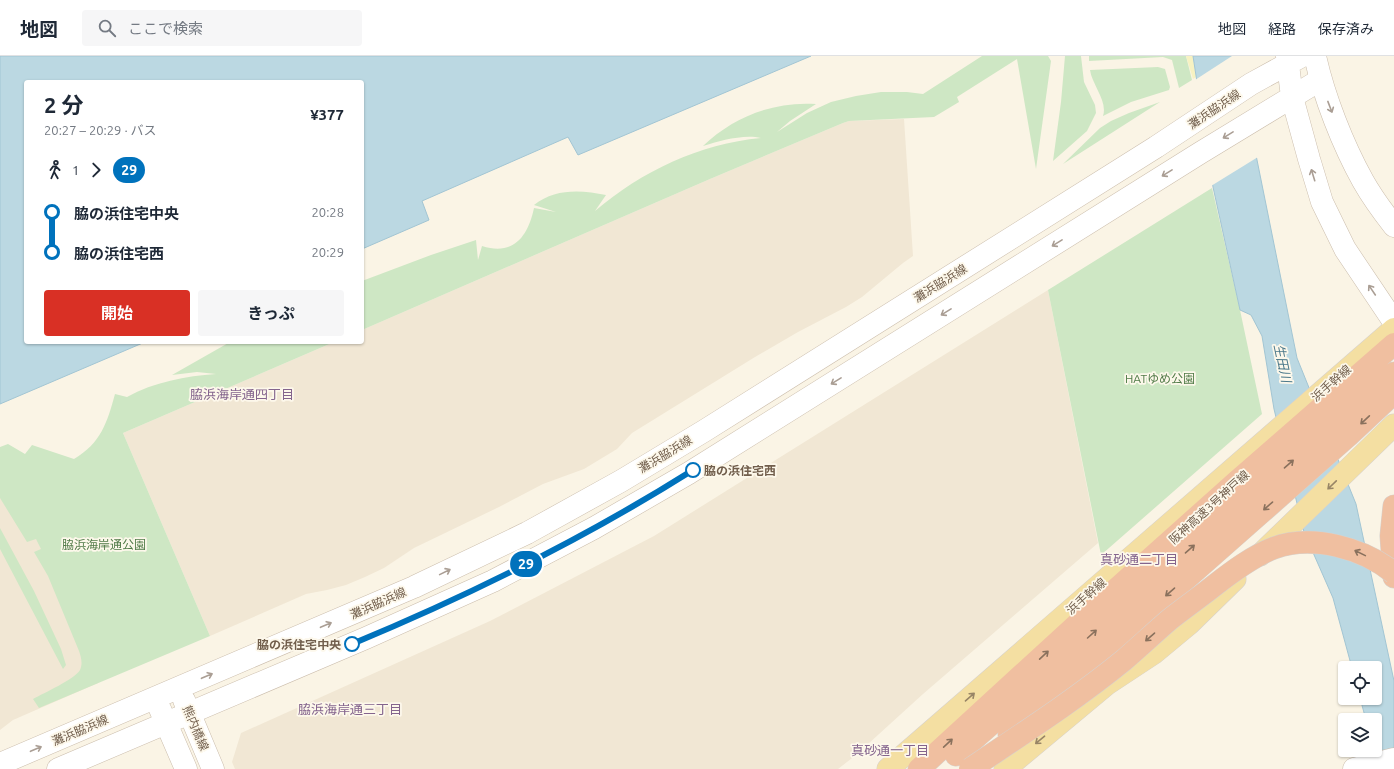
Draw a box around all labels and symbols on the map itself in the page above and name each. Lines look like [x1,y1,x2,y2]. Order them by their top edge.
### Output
street label: 灘浜脇浜線 [1185,87,1243,131]
one-way arrow [1327,100,1335,112]
one-way arrow [1223,131,1234,139]
one-way arrow [1309,169,1317,181]
one-way arrow [1161,170,1173,178]
one-way arrow [1051,238,1062,247]
street label: 灘浜脇浜線 [911,262,969,304]
one-way arrow [1368,285,1376,296]
one-way arrow [941,308,952,316]
water label: 生田川 [1272,342,1294,385]
street label: 浜手幹線 [1309,362,1353,404]
park label: HATゆめ公園 [1125,372,1195,385]
one-way arrow [831,377,842,385]
district label: 脇浜海岸通四丁目 [190,387,294,401]
one-way arrow [1360,415,1370,424]
street label: 灘浜脇浜線 [636,433,694,475]
one-way arrow [1283,460,1294,469]
marker: 脇の浜住宅西 [685,462,701,478]
place label: 脇の浜住宅西 [704,464,776,477]
street label: 阪神高速3号神戸線 [1166,468,1252,546]
one-way arrow [1327,480,1337,490]
one-way arrow [1263,501,1273,511]
park label: 脇浜海岸通公園 [62,538,146,551]
one-way arrow [1185,545,1196,554]
one-way arrow [1355,549,1367,556]
line badge: 29 [508,551,544,577]
district label: 真砂通二丁目 [1100,552,1178,566]
one-way arrow [439,568,451,575]
street label: 浜手幹線 [1064,575,1108,617]
street label: 灘浜脇浜線 [348,585,408,621]
one-way arrow [1165,587,1176,596]
one-way arrow [320,621,332,628]
one-way arrow [1087,630,1097,639]
one-way arrow [1145,633,1155,642]
marker: 脇の浜住宅中央 [344,636,360,652]
place label: 脇の浜住宅中央 [257,638,341,651]
one-way arrow [1038,651,1048,660]
one-way arrow [200,672,212,679]
one-way arrow [965,693,975,702]
district label: 脇浜海岸通三丁目 [298,702,402,716]
street label: 熊内橋線 [181,703,211,753]
street label: 灘浜脇浜線 [50,712,110,748]
one-way arrow [1034,736,1045,745]
one-way arrow [943,738,953,748]
district label: 真砂通一丁目 [851,743,929,757]
one-way arrow [29,745,41,752]

